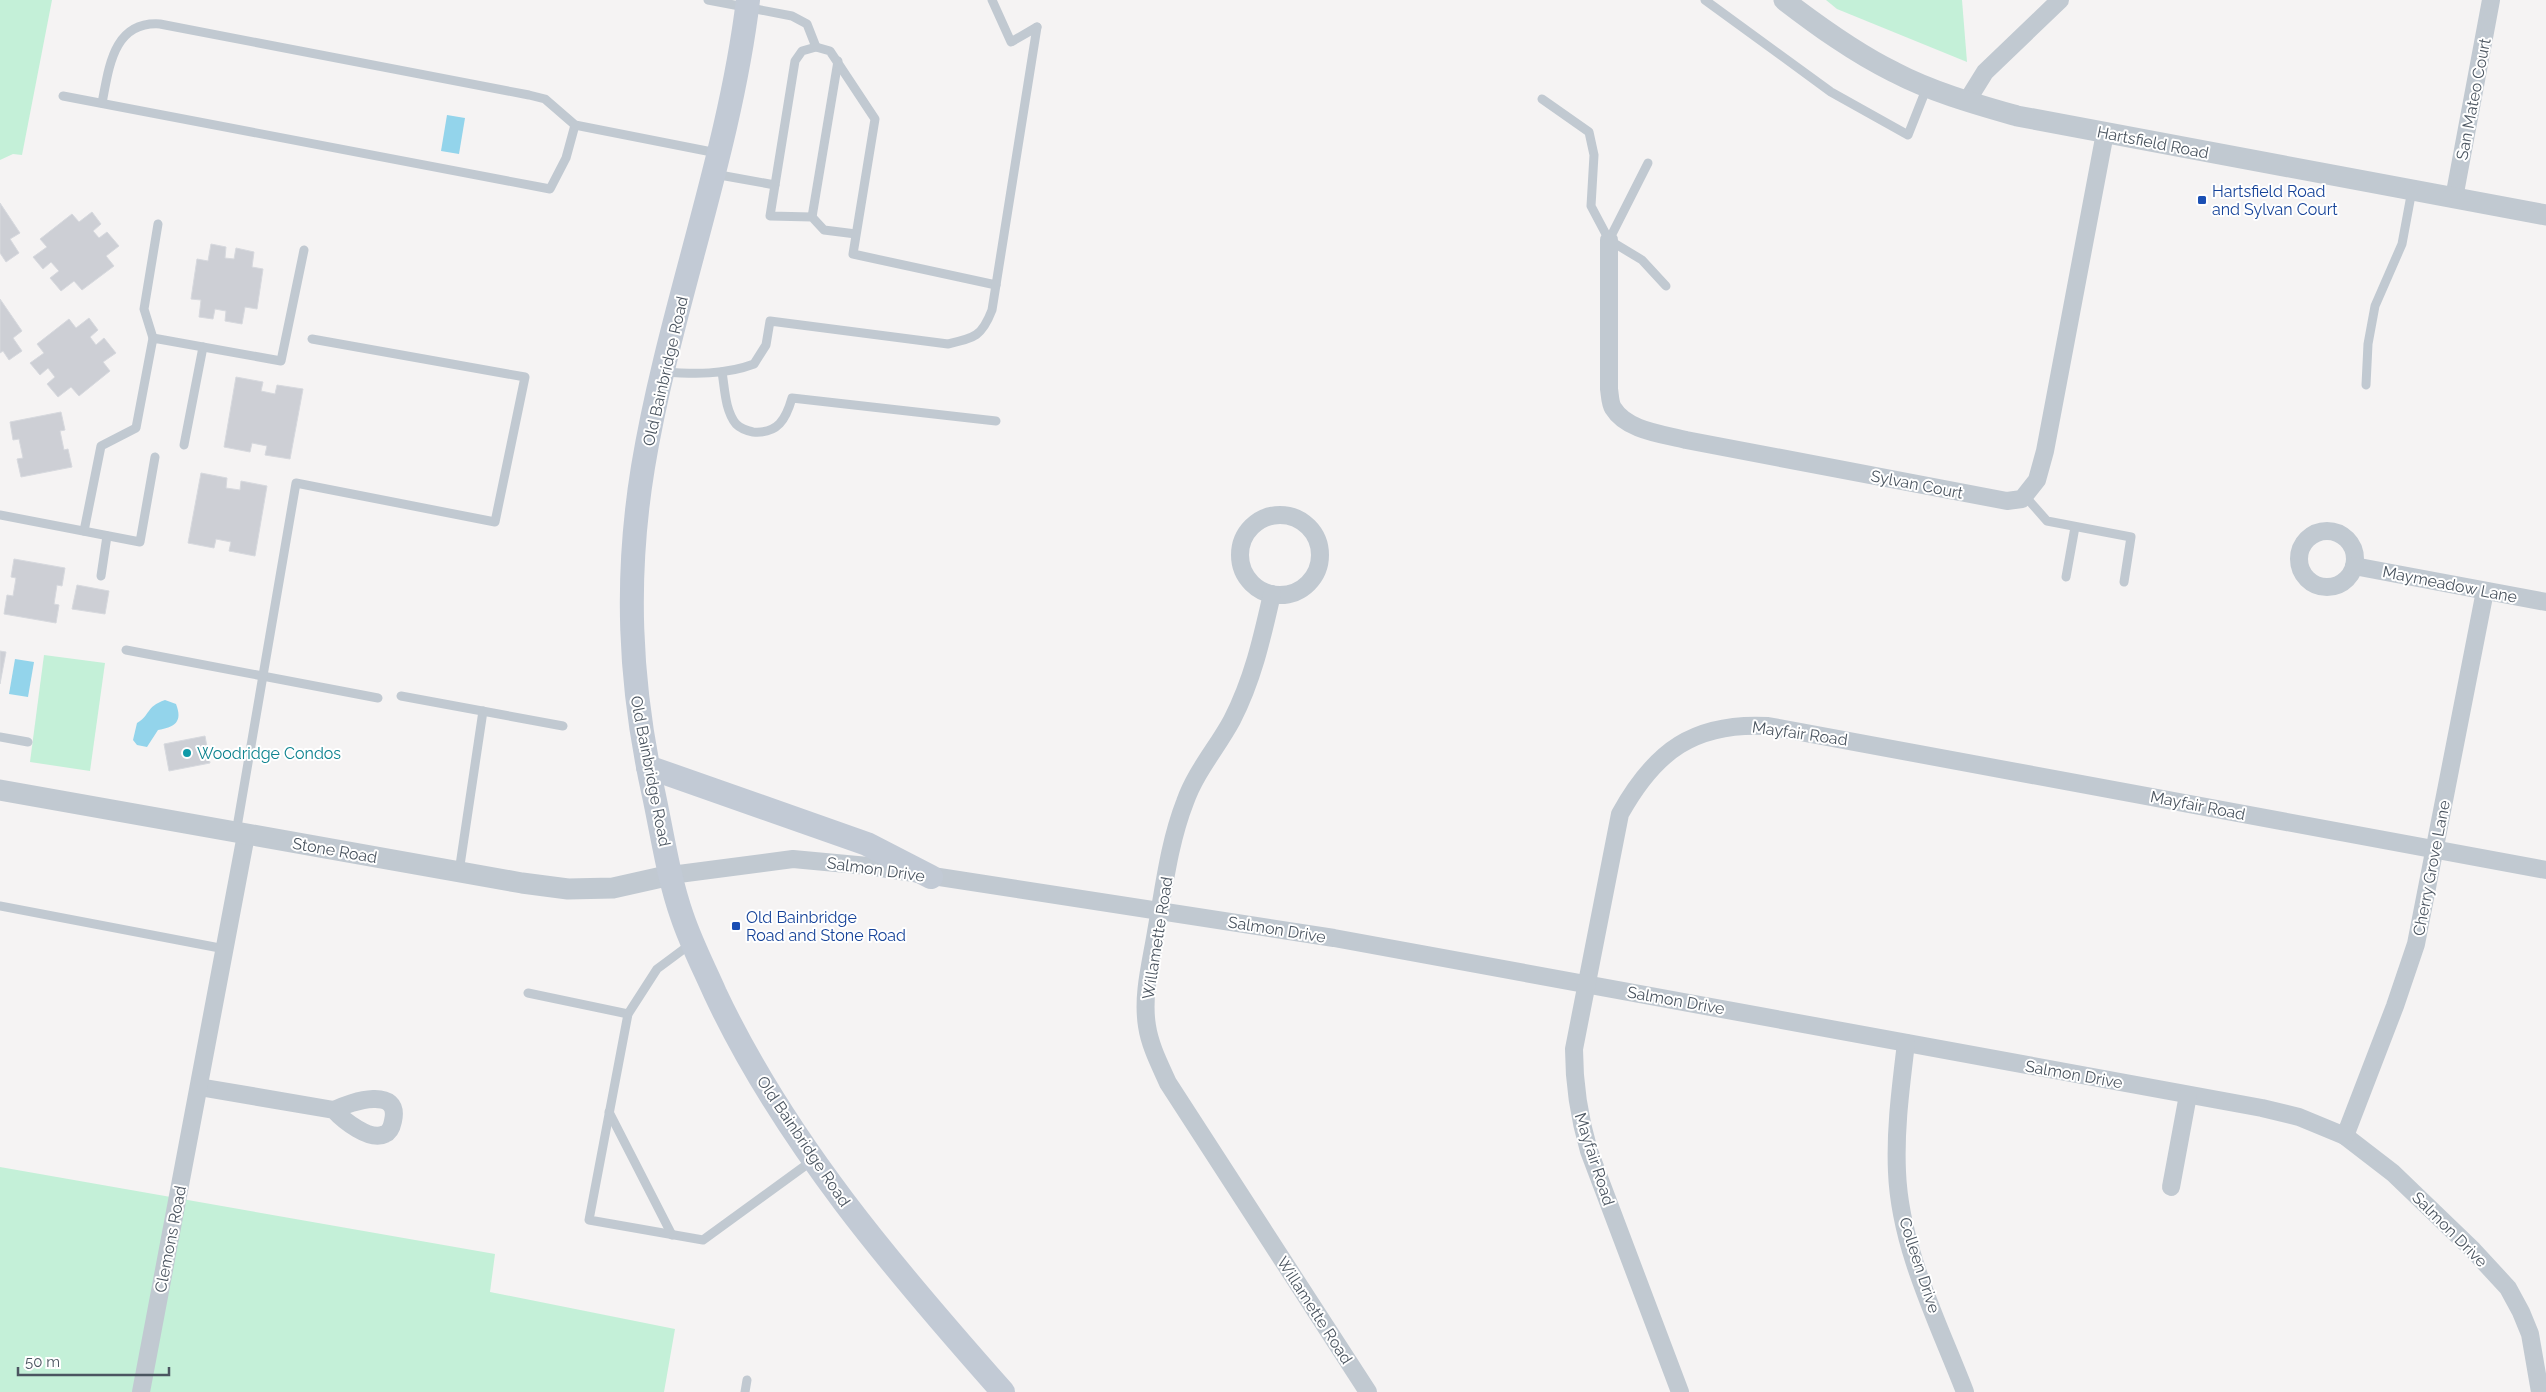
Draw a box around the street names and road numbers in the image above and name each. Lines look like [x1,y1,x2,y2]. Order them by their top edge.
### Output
street label: San Mateo Court [2452,36,2495,162]
street label: Hartsfield Road [2095,122,2210,163]
street label: Old Bainbridge Road [639,294,692,448]
street label: Sylvan Court [1869,466,1965,503]
street label: Maymeadow Lane [2381,562,2519,607]
street label: Old Bainbridge Road [627,694,674,848]
street label: Mayfair Road [1751,717,1849,750]
street label: Mayfair Road [2149,787,2247,824]
street label: Cherry Grove Lane [2409,799,2454,938]
street label: Stone Road [291,834,379,867]
street label: Salmon Drive [826,853,926,886]
street label: Willamette Road [1138,875,1177,1001]
street label: Salmon Drive [1227,912,1327,947]
street label: Salmon Drive [1626,983,1726,1018]
street label: Salmon Drive [2024,1057,2124,1092]
street label: Old Bainbridge Road [753,1072,854,1210]
street label: Mayfair Road [1571,1110,1618,1208]
street label: Clemons Road [151,1184,190,1294]
street label: Salmon Drive [2408,1188,2491,1271]
street label: Colleen Drive [1895,1215,1944,1315]
street label: Willamette Road [1273,1253,1356,1368]

